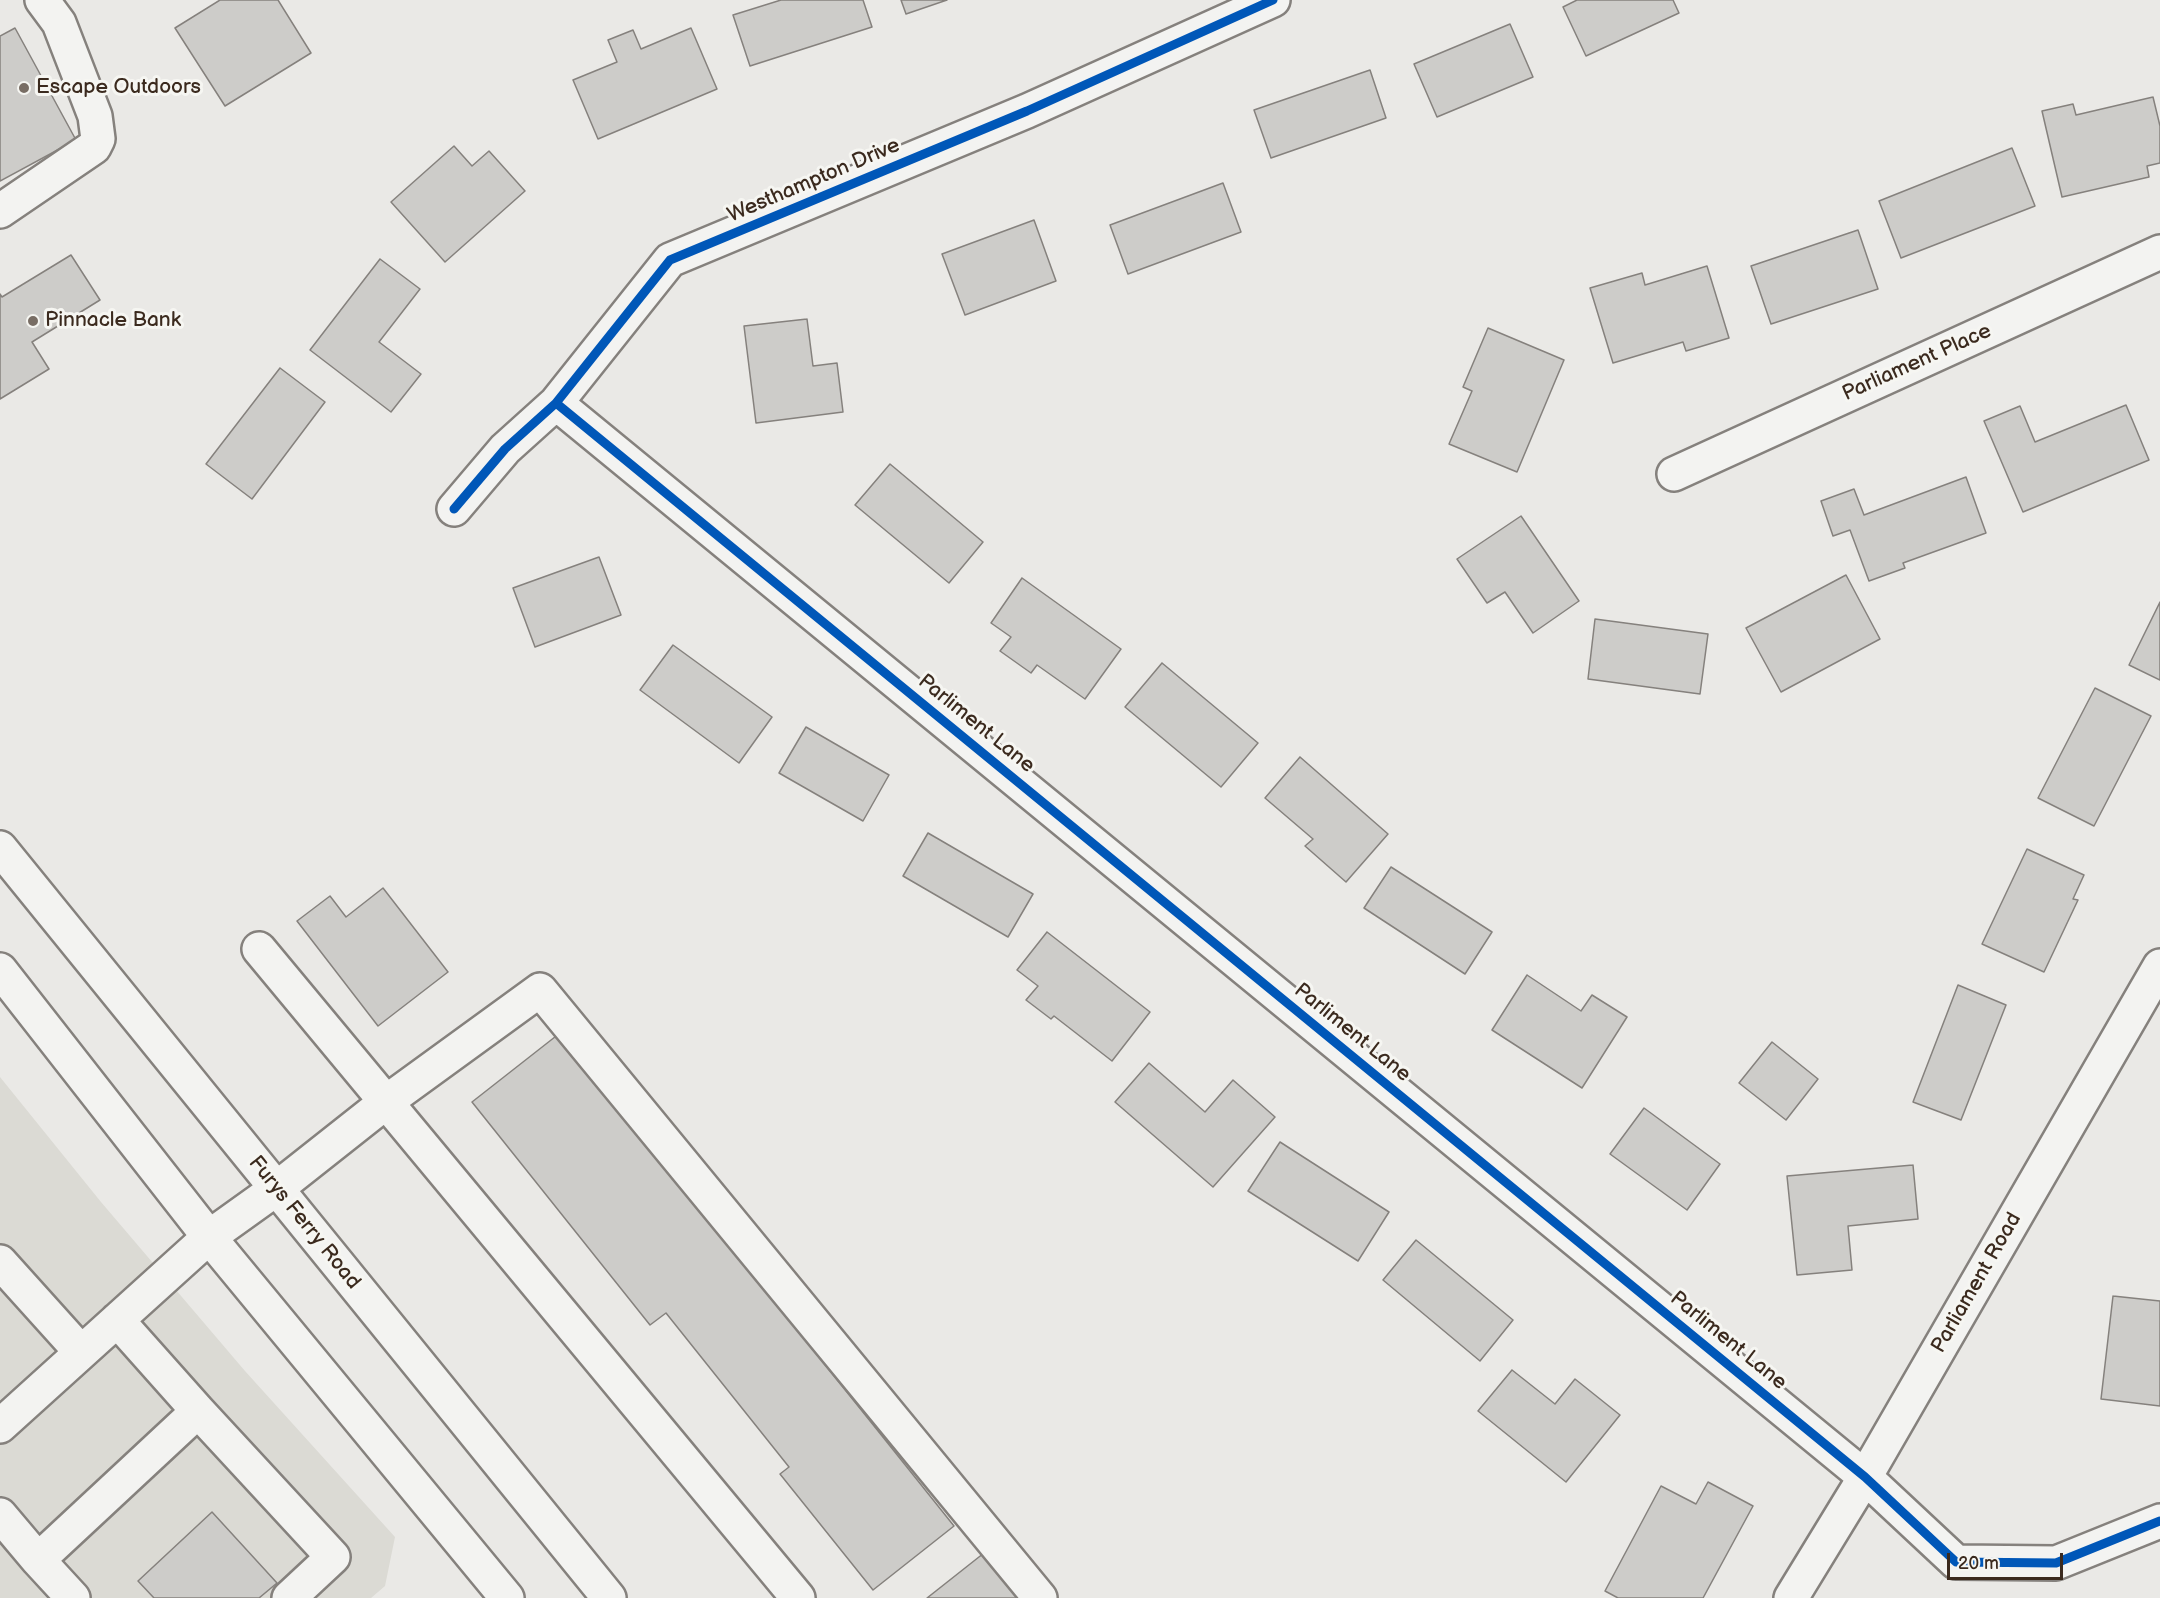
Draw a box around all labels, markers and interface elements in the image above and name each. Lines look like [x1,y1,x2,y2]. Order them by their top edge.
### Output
place label: Escape Outdoors [36,75,201,101]
marker: Escape Outdoors [17,81,31,95]
street label: Westhampton Drive [724,133,904,229]
place label: Pinnacle Bank [45,308,181,334]
marker: Pinnacle Bank [26,314,40,328]
street label: Parliament Place [1839,319,1995,407]
street label: Parliment Lane [913,669,1039,779]
street label: Parliment Lane [1289,978,1415,1088]
street label: Furys Ferry Road [242,1151,366,1295]
street label: Parliament Road [1927,1208,2027,1358]
street label: Parliment Lane [1665,1286,1791,1396]
scale bar [1950,1541,2066,1579]
text: 20 m [1958,1553,1999,1574]

